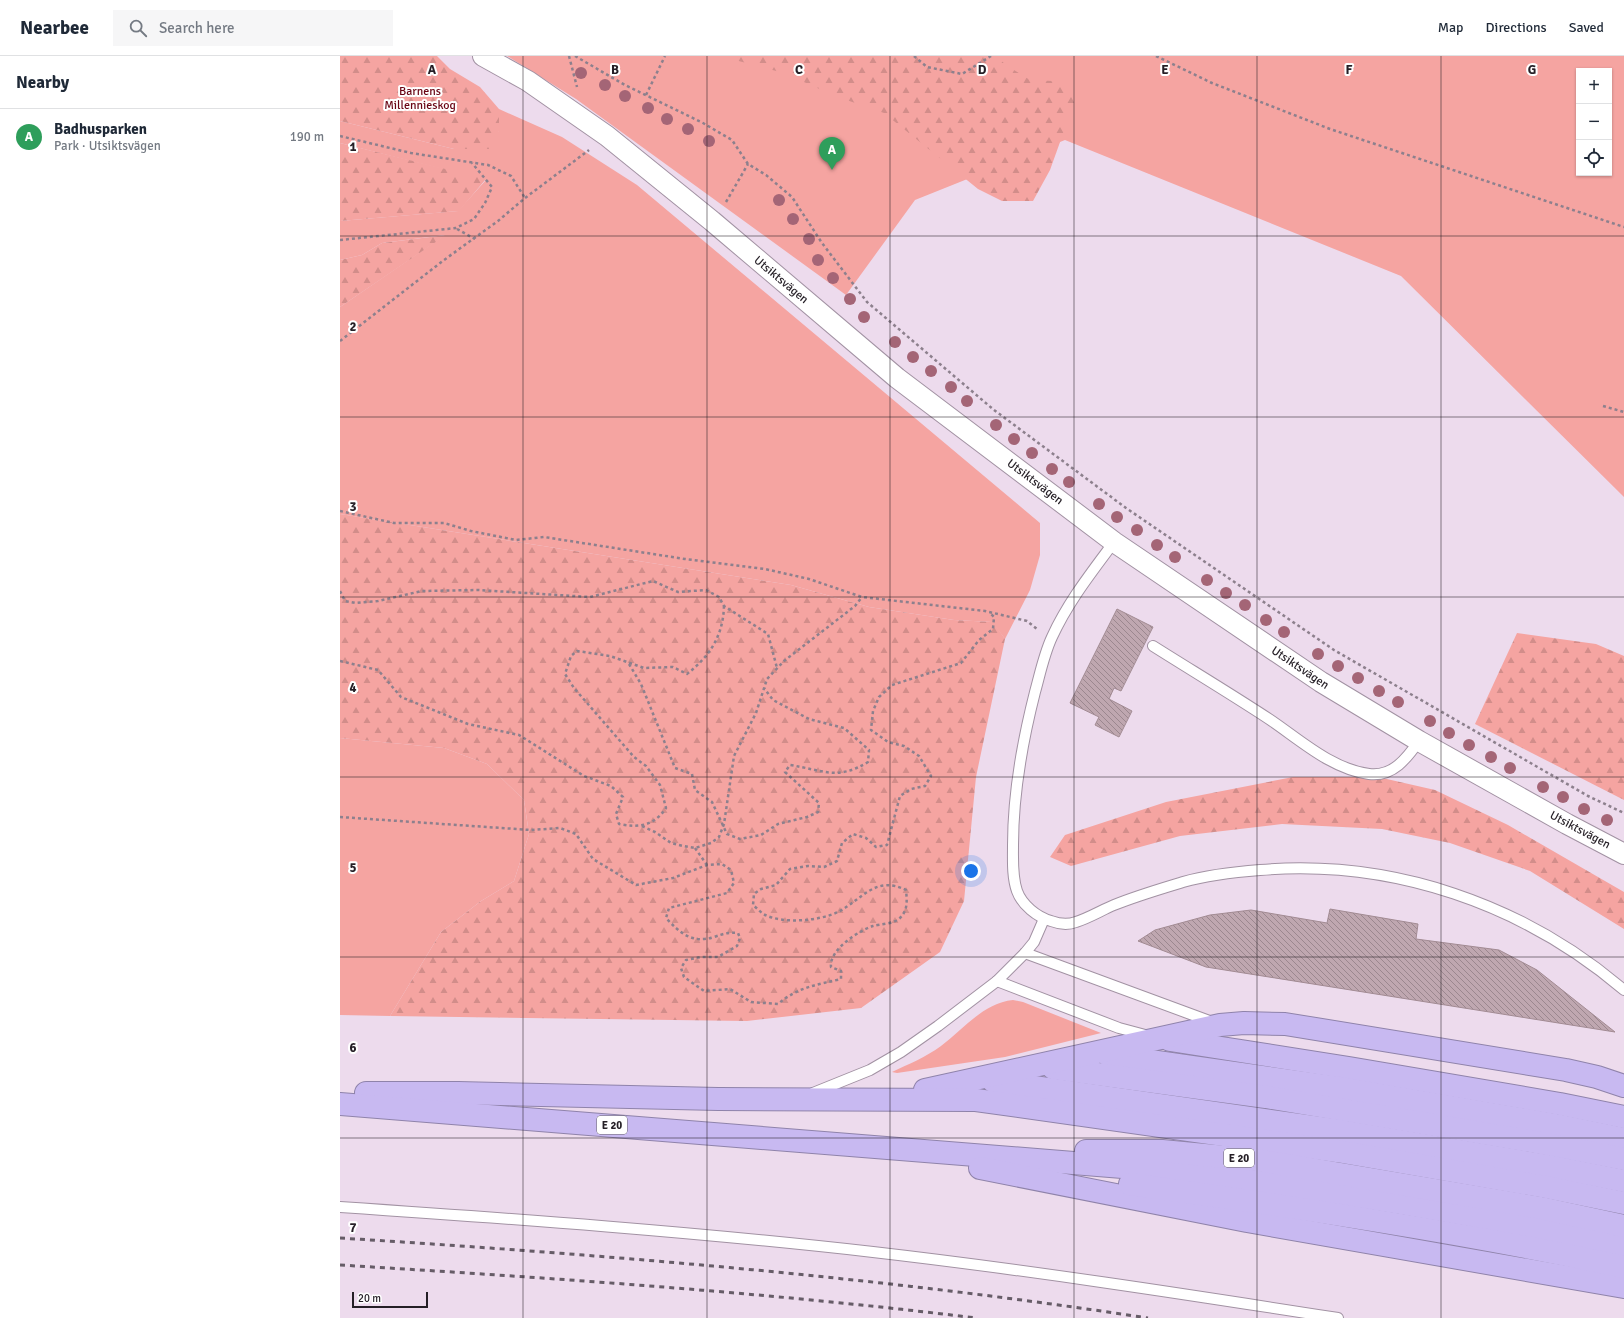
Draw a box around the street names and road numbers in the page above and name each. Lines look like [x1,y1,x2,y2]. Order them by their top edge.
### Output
street label: Utsiktsvägen [751,253,811,307]
street label: Utsiktsvägen [1004,456,1066,508]
street label: Utsiktsvägen [1268,643,1332,693]
street label: Utsiktsvägen [1547,808,1613,852]
road number: E 20 [597,1116,627,1134]
road number: E 20 [1224,1149,1254,1167]

